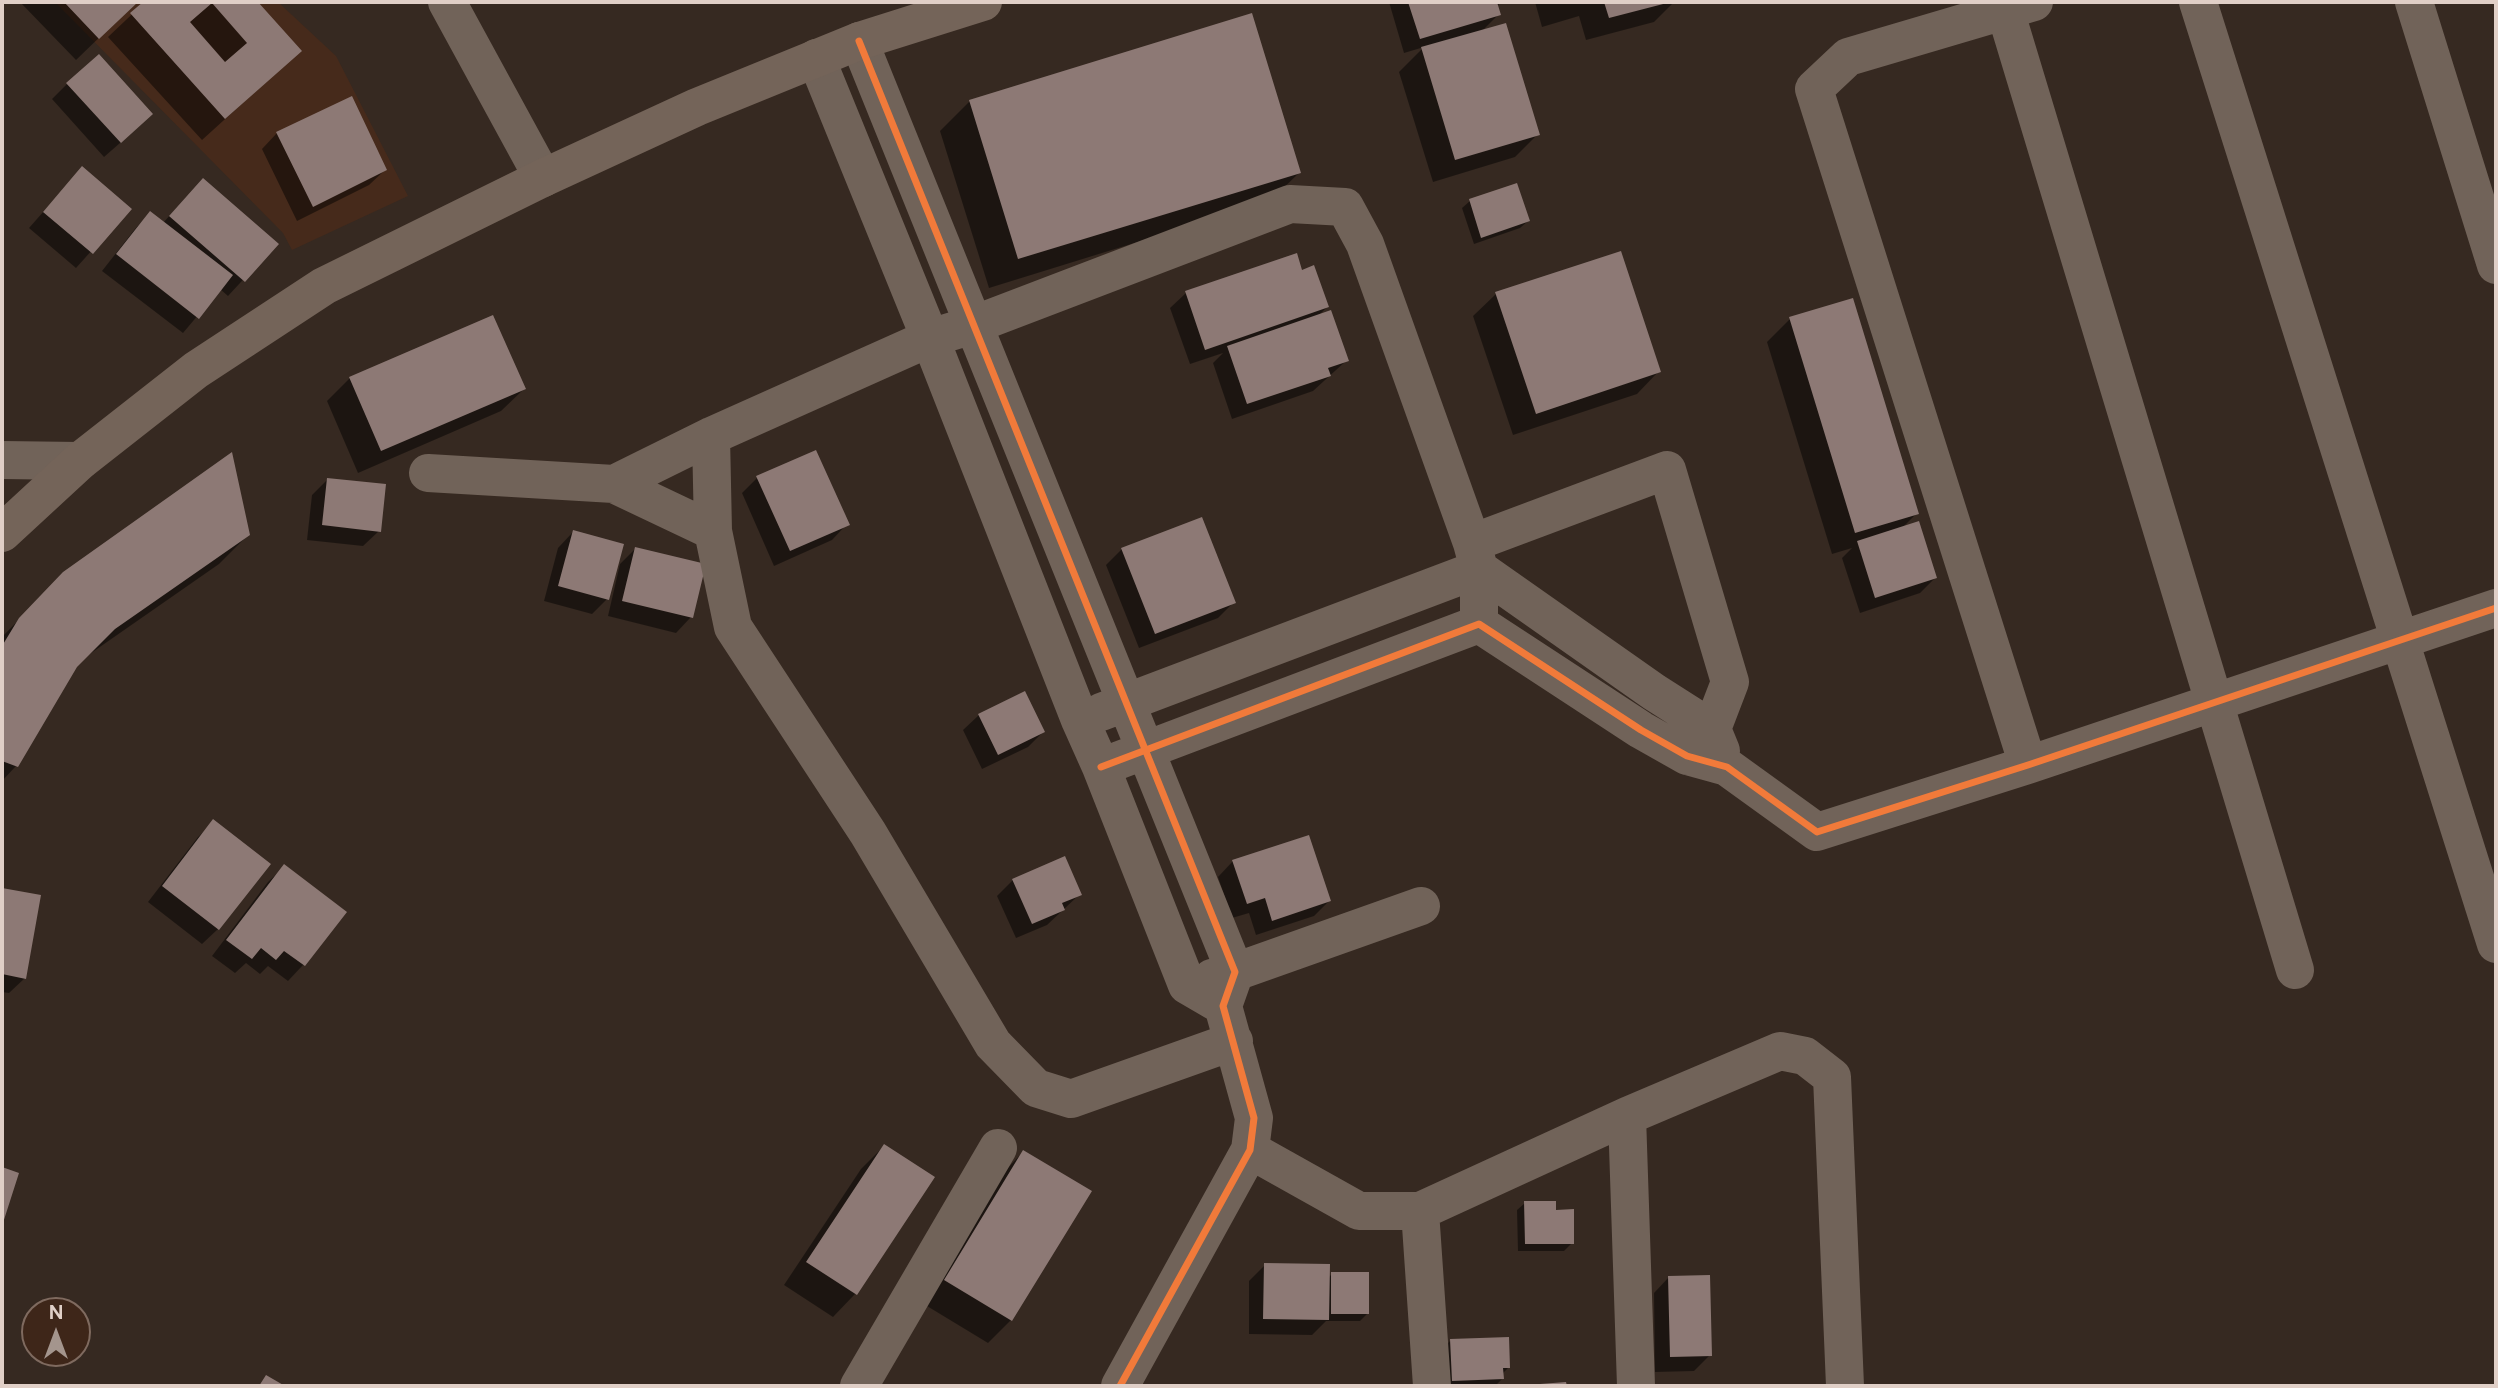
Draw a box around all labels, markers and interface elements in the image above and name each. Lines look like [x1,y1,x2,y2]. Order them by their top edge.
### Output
north arrow [21,1297,91,1367]
text: N [49,1301,63,1324]

